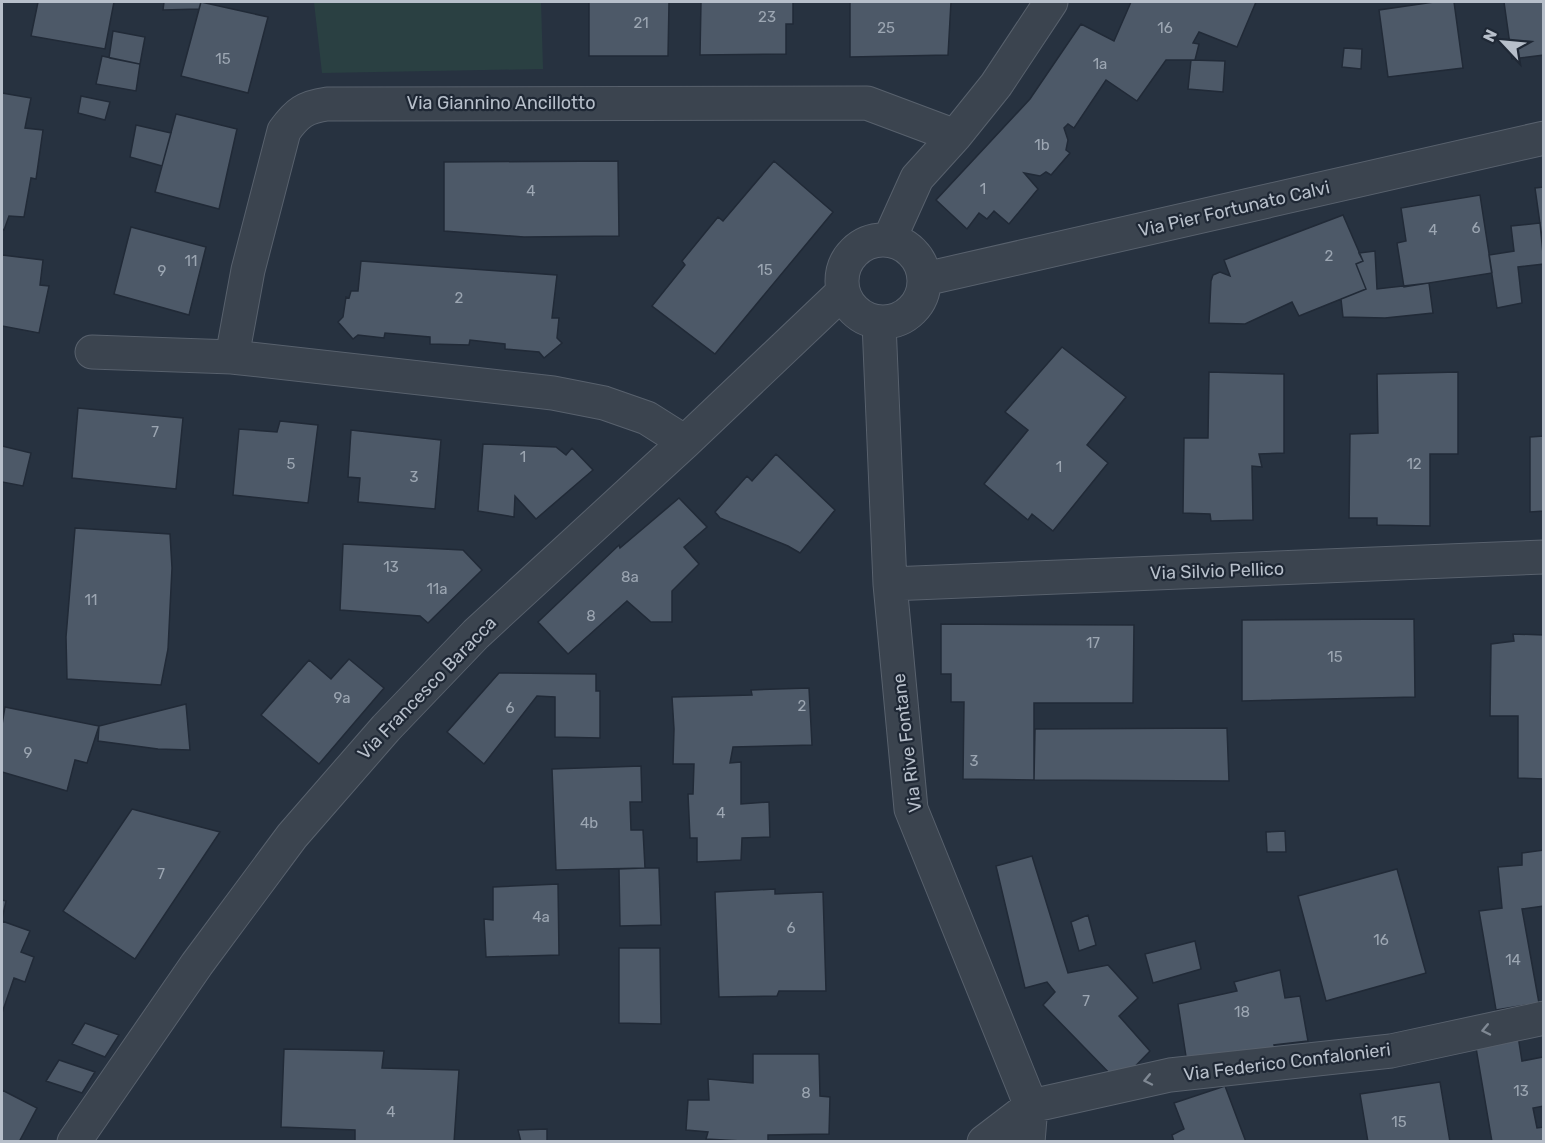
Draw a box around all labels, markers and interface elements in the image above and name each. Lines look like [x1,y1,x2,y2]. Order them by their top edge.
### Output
house number: 23 [758,8,776,26]
north arrow [1473,12,1533,72]
house number: 21 [633,14,649,32]
house number: 25 [877,19,895,37]
house number: 16 [1157,19,1173,37]
text: N [1479,26,1501,45]
house number: 15 [215,50,231,68]
house number: 1a [1093,55,1107,73]
street label: Via Giannino Ancillotto [407,92,596,114]
house number: 1b [1034,136,1050,154]
street label: Via Pier Fortunato Calvi [1136,176,1332,242]
house number: 1 [980,180,986,198]
house number: 4 [526,182,536,200]
house number: 6 [1471,219,1481,237]
house number: 4 [1428,221,1438,239]
house number: 2 [1325,247,1334,265]
house number: 11 [185,252,197,270]
house number: 15 [757,261,773,279]
house number: 9 [158,262,167,280]
house number: 2 [455,289,464,307]
house number: 7 [151,423,159,441]
house number: 1 [520,448,526,466]
house number: 5 [287,455,296,473]
house number: 12 [1406,455,1422,473]
house number: 1 [1056,458,1062,476]
house number: 3 [409,468,419,486]
house number: 13 [383,558,399,576]
street label: Via Silvio Pellico [1149,558,1285,584]
house number: 8a [621,568,639,586]
house number: 11a [426,580,448,598]
house number: 11 [85,591,97,609]
house number: 8 [586,607,596,625]
street label: Via Francesco Baracca [353,612,501,764]
house number: 17 [1086,634,1100,652]
house number: 15 [1327,648,1343,666]
street label: Via Rive Fontane [888,672,926,814]
house number: 9a [333,689,351,707]
house number: 2 [798,697,807,715]
house number: 6 [505,699,515,717]
house number: 9 [24,744,33,762]
house number: 3 [969,752,979,770]
house number: 4 [716,804,726,822]
house number: 4b [580,814,598,832]
house number: 7 [157,865,165,883]
house number: 4a [532,908,550,926]
house number: 6 [786,919,796,937]
house number: 16 [1373,931,1389,949]
house number: 14 [1505,951,1521,969]
house number: 7 [1082,992,1090,1010]
house number: 18 [1234,1003,1250,1021]
one-way arrow [1482,1023,1492,1036]
street label: Via Federico Confalonieri [1182,1038,1392,1086]
one-way arrow [1144,1073,1154,1086]
house number: 13 [1513,1082,1529,1100]
house number: 8 [801,1084,811,1102]
house number: 4 [386,1103,396,1121]
house number: 15 [1391,1113,1407,1131]

